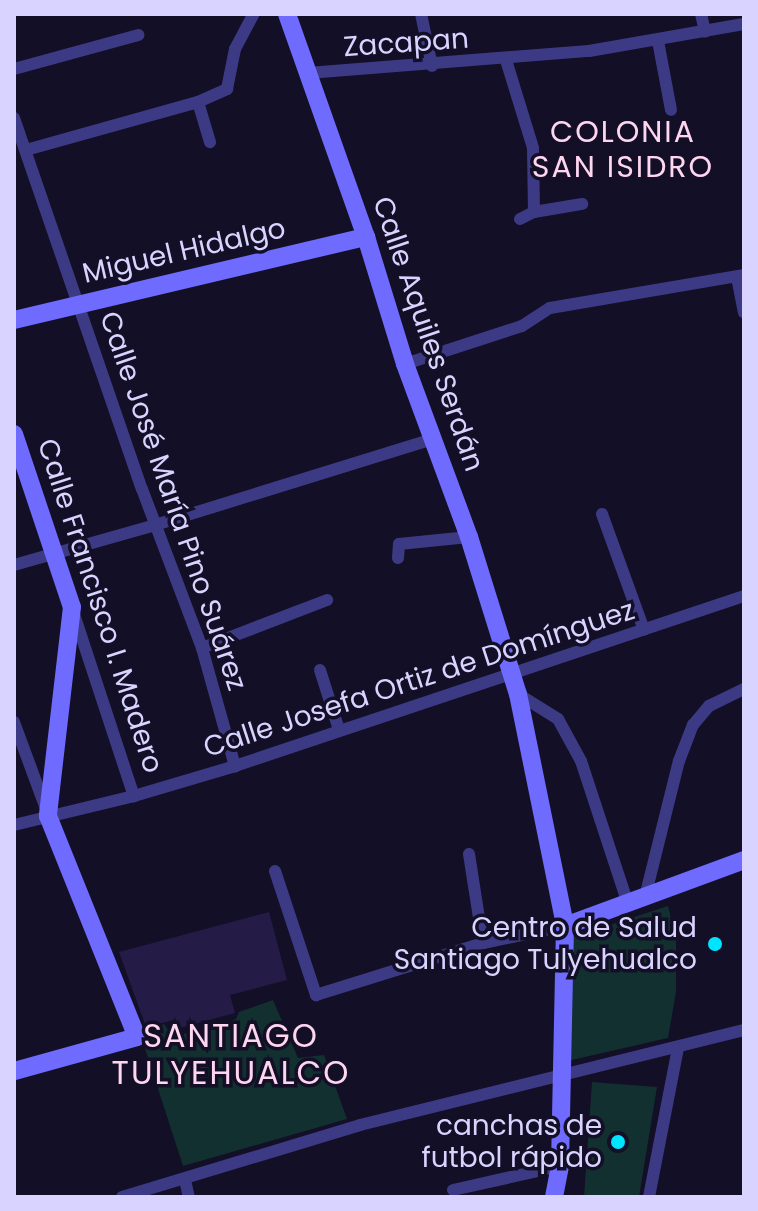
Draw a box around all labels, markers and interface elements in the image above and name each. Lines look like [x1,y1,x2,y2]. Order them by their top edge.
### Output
street label: Zacapan [342,22,470,64]
district label: COLONIA SAN ISIDRO [532,114,714,184]
street label: Calle Aquiles Serdán [365,192,491,476]
street label: Miguel Hidalgo [79,211,289,291]
street label: Calle José María Pino Suárez [92,307,254,695]
street label: Calle Francisco I. Madero [30,435,170,777]
street label: Calle Josefa Ortiz de Domínguez [199,593,639,765]
place label: Centro de Salud Santiago Tulyehualco [394,911,697,977]
marker: Centro de Salud Santiago Tulyehualco [704,933,726,955]
district label: SANTIAGO TULYEHUALCO [112,1018,350,1093]
place label: canchas de futbol rápido [421,1109,602,1175]
marker: canchas de futbol rápido [609,1133,627,1151]

